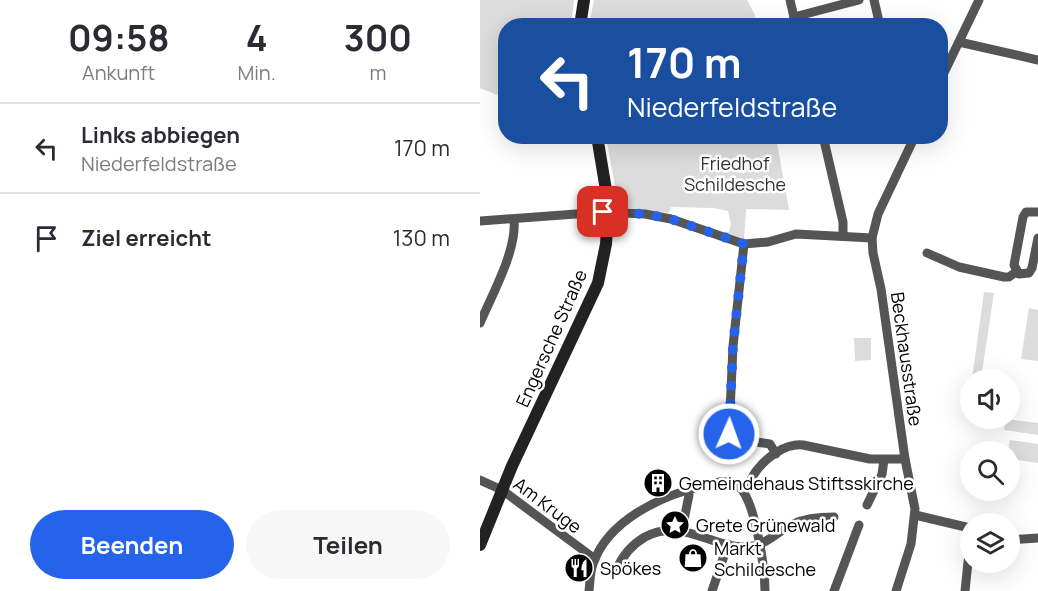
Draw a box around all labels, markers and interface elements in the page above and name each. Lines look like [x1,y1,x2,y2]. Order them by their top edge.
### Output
text: 09:58 [68,13,169,62]
text: 4 [246,13,268,62]
text: 300 [344,13,412,62]
text: 170 m [627,33,742,91]
icon: left [528,42,606,120]
text: Ankunft [82,59,155,86]
text: Min. [237,59,276,86]
text: m [369,59,386,86]
text: Niederfeldstraße [627,88,837,125]
text: Links abbiegen [81,120,240,150]
icon: left [30,132,63,165]
text: 170 m [394,133,450,163]
text: Niederfeldstraße [81,150,237,177]
park label: Friedhof Schildesche [684,151,786,196]
pin [577,186,628,237]
icon: arrive [586,195,619,228]
icon: arrive [30,222,63,255]
text: Ziel erreicht [81,223,212,253]
text: 130 m [393,223,450,253]
street label: Engersche Straße [510,265,592,411]
street label: Beckhausstraße [886,290,928,428]
map controls [960,369,1020,573]
button: sound [960,369,1020,429]
position arrow [697,402,761,466]
button: search [960,441,1020,501]
building icon: Gemeindehaus Stiftsskirche [642,467,674,499]
place label: Gemeindehaus Stiftsskirche [679,471,914,495]
street label: Am Kruge [509,472,587,538]
place icon: Grete Grünewald [659,509,691,541]
button: Beenden [30,510,234,579]
button: Teilen [246,510,450,579]
place label: Grete Grünewald [696,513,835,537]
button: layers [960,513,1020,573]
place label: Markt Schildesche [714,536,816,581]
shop icon: Markt Schildesche [677,542,709,574]
restaurant icon: Spökes [563,552,595,584]
place label: Spökes [600,556,661,580]

